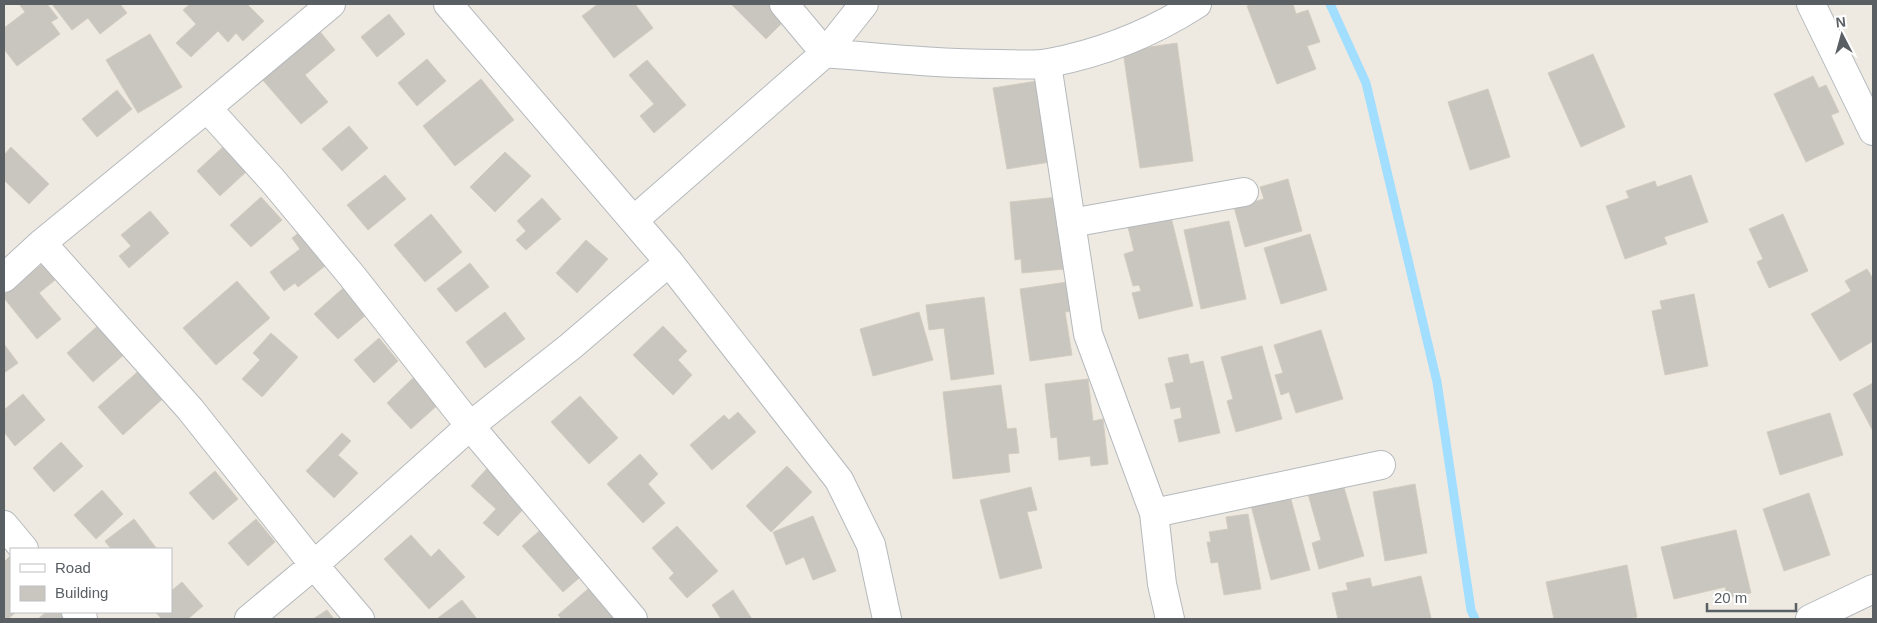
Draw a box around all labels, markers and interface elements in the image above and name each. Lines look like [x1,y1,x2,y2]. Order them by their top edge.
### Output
north arrow [1817,10,1867,60]
text: N [1835,14,1847,31]
legend [10,548,172,613]
text: Road [55,559,91,576]
scale bar [1707,580,1796,612]
text: Building [55,584,108,601]
text: 20 m [1714,589,1747,606]

